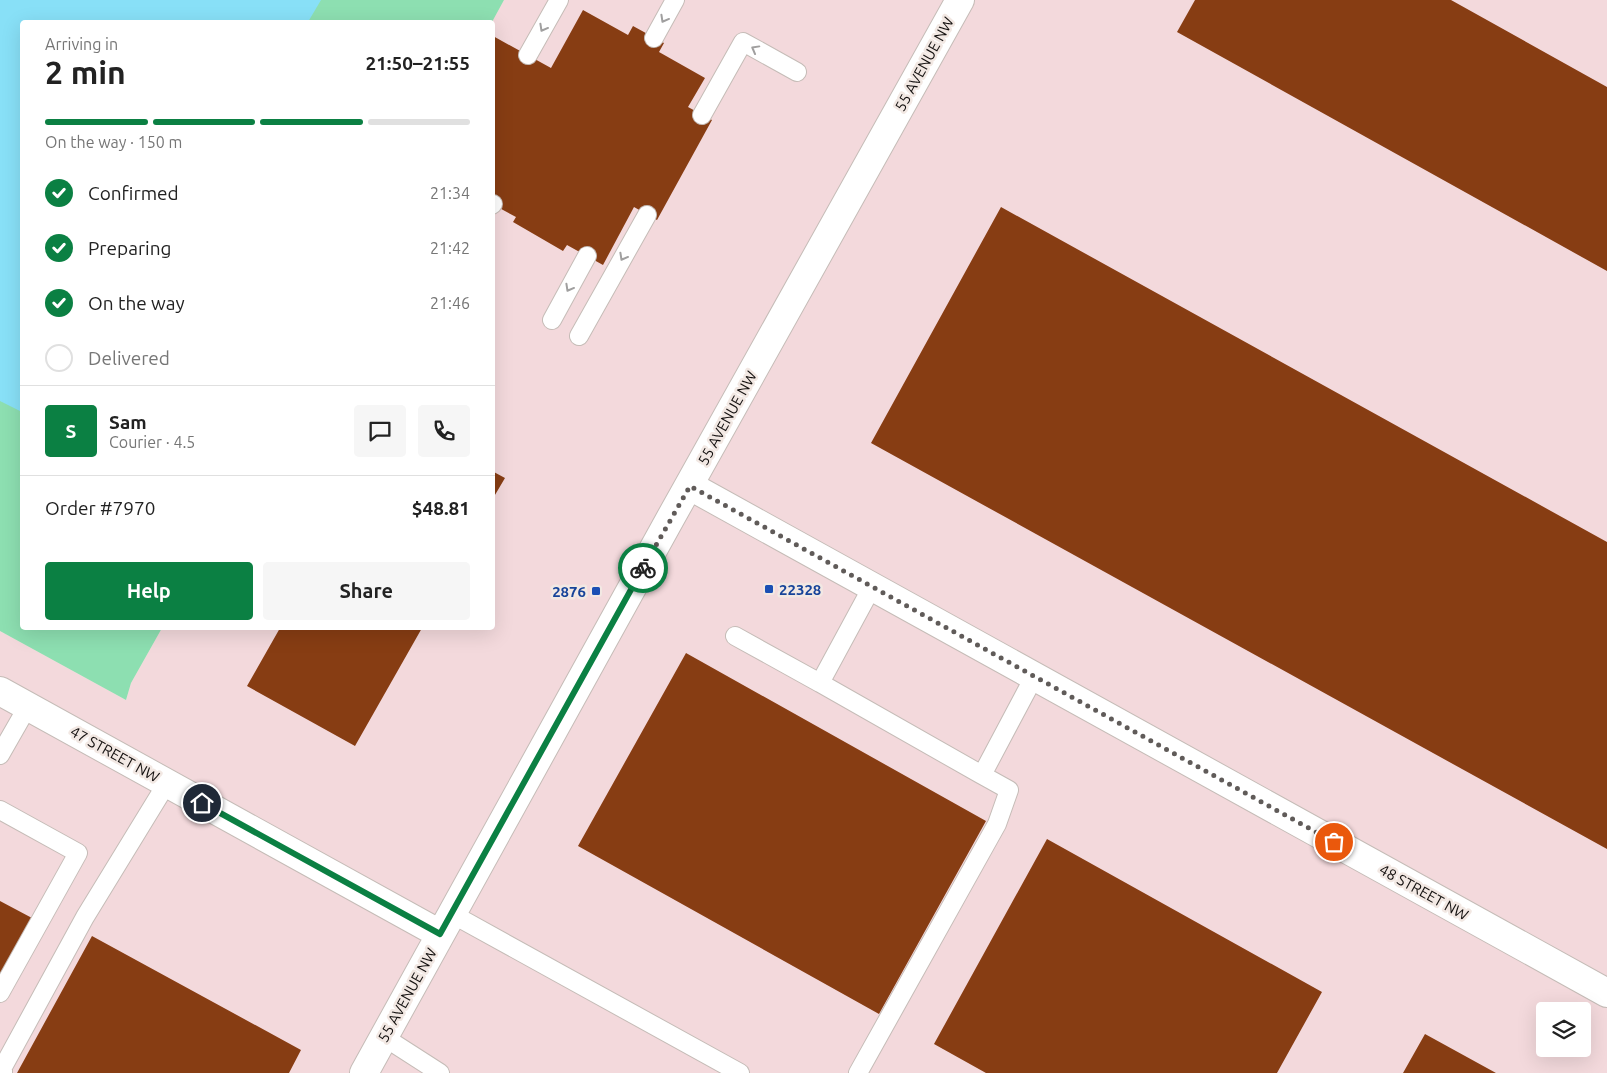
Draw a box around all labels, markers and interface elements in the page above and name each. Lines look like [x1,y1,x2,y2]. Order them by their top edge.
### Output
one-way arrow [661,13,671,22]
street label: 55 AVENUE NW [891,14,957,114]
one-way arrow [540,22,550,31]
text: Arriving in [45,35,118,53]
one-way arrow [751,45,760,55]
text: 21:50–21:55 [365,52,470,74]
text: 2 min [45,54,126,90]
text: On the way · 150 m [45,133,182,151]
icon: check [45,179,73,207]
text: Confirmed [88,182,179,204]
text: 21:34 [430,184,470,202]
icon: check [45,234,73,262]
text: Preparing [88,237,172,259]
text: 21:42 [430,239,470,257]
one-way arrow [619,252,629,261]
one-way arrow [565,283,575,292]
icon: check [45,289,73,317]
text: On the way [88,292,185,314]
text: 21:46 [430,294,470,312]
text: Delivered [88,347,170,369]
street label: 55 AVENUE NW [694,368,760,468]
button: chat [354,405,406,457]
button: phone [418,405,470,457]
text: Sam [109,411,147,433]
text: S [66,420,76,442]
text: Courier · 4.5 [109,433,195,451]
text: Order #7970 [45,497,155,519]
text: $48.81 [412,497,470,519]
courier [618,543,668,593]
icon: bike [629,554,657,582]
button: Help [45,562,253,620]
button: Share [263,562,470,620]
place label: 22328 [779,581,821,598]
place label: 2876 [552,583,586,600]
marker: 22328 [763,583,775,595]
marker: 2876 [590,585,602,597]
street label: 47 STREET NW [68,723,163,786]
pin [181,782,223,824]
icon: home [188,789,216,817]
pin [1313,821,1355,863]
icon: bag [1320,828,1348,856]
street label: 48 STREET NW [1377,861,1472,924]
street label: 55 AVENUE NW [374,945,440,1045]
map controls [1536,1002,1591,1057]
button: layers [1536,1002,1591,1057]

